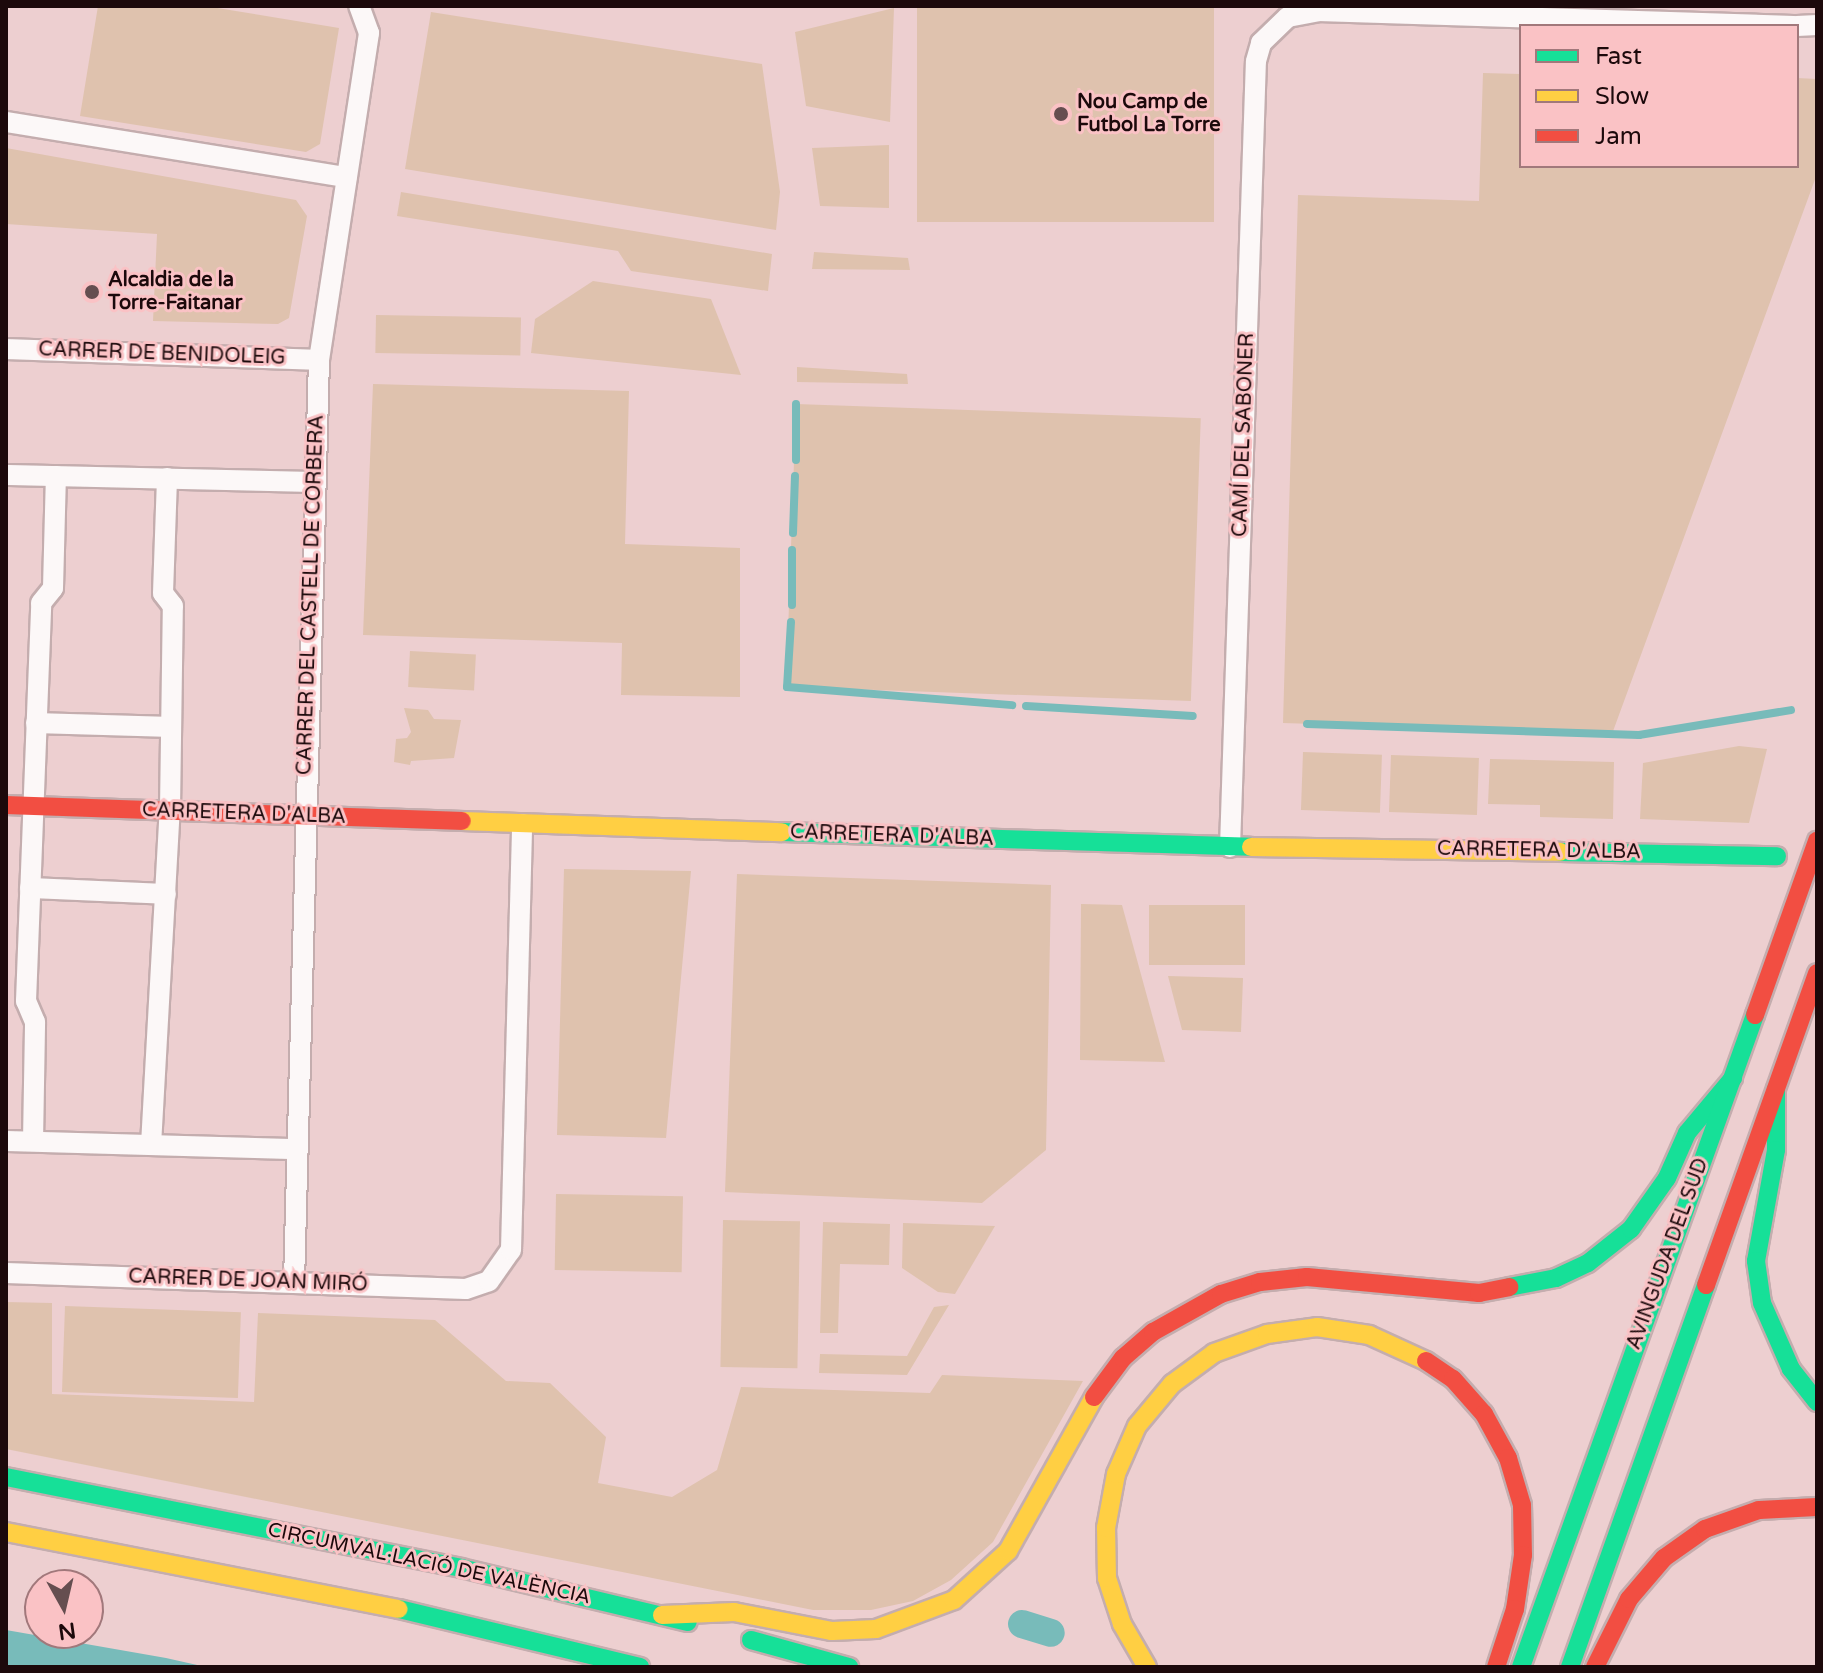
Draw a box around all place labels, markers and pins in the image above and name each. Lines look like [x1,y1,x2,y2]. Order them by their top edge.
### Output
place label: Nou Camp de Futbol La Torre [1077,90,1221,137]
marker: Nou Camp de Futbol La Torre [1052,105,1070,123]
place label: Alcaldia de la Torre-Faitanar [108,268,242,315]
marker: Alcaldia de la Torre-Faitanar [83,283,101,301]

